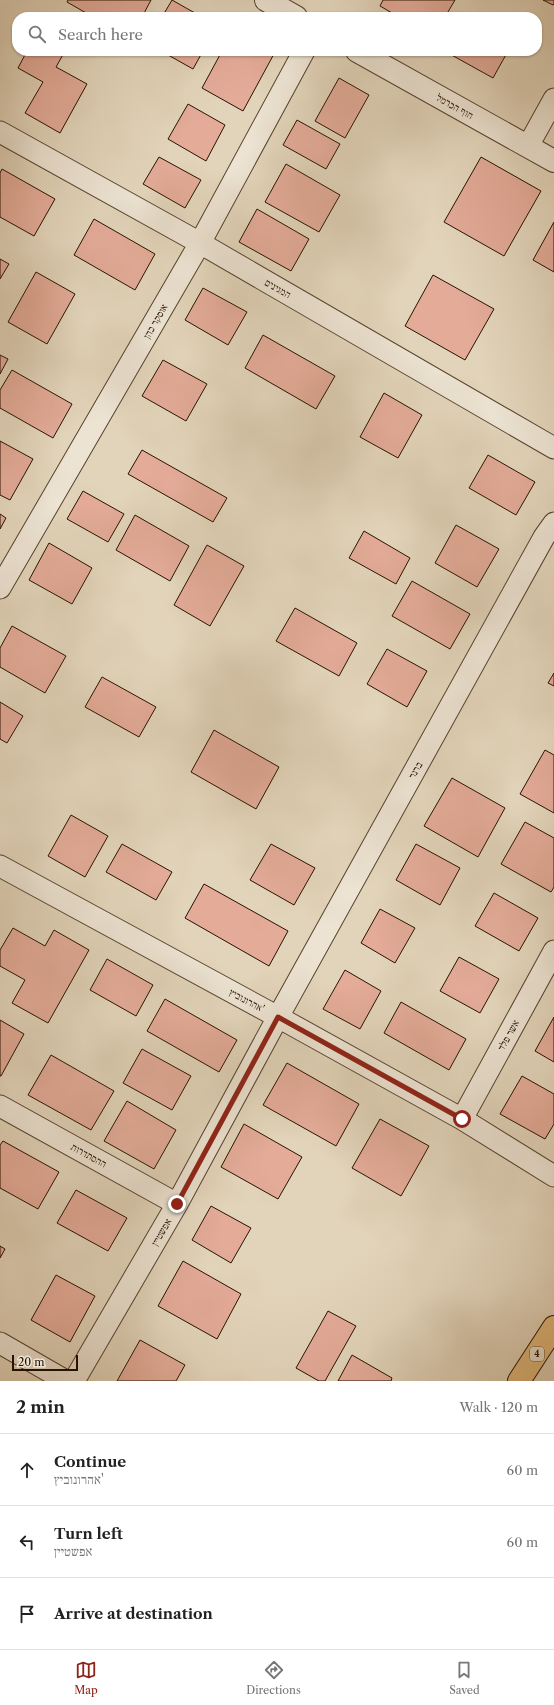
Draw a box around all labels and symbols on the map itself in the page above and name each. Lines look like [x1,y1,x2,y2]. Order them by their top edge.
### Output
street label: חוף הכרמל [434,91,476,122]
street label: המגינים [262,276,293,301]
street label: אוסקר כהן [140,302,171,341]
street label: ברנר [406,759,425,781]
street label: אהרונוביץ' [227,986,267,1015]
street label: אשר פלד [495,1018,522,1053]
route start [453,1110,471,1128]
street label: ההסתדרות [69,1140,109,1171]
route end [168,1195,186,1213]
street label: אפשטיין [148,1216,174,1248]
road number: 4 [530,1347,544,1361]
scale bar [12,1353,78,1372]

